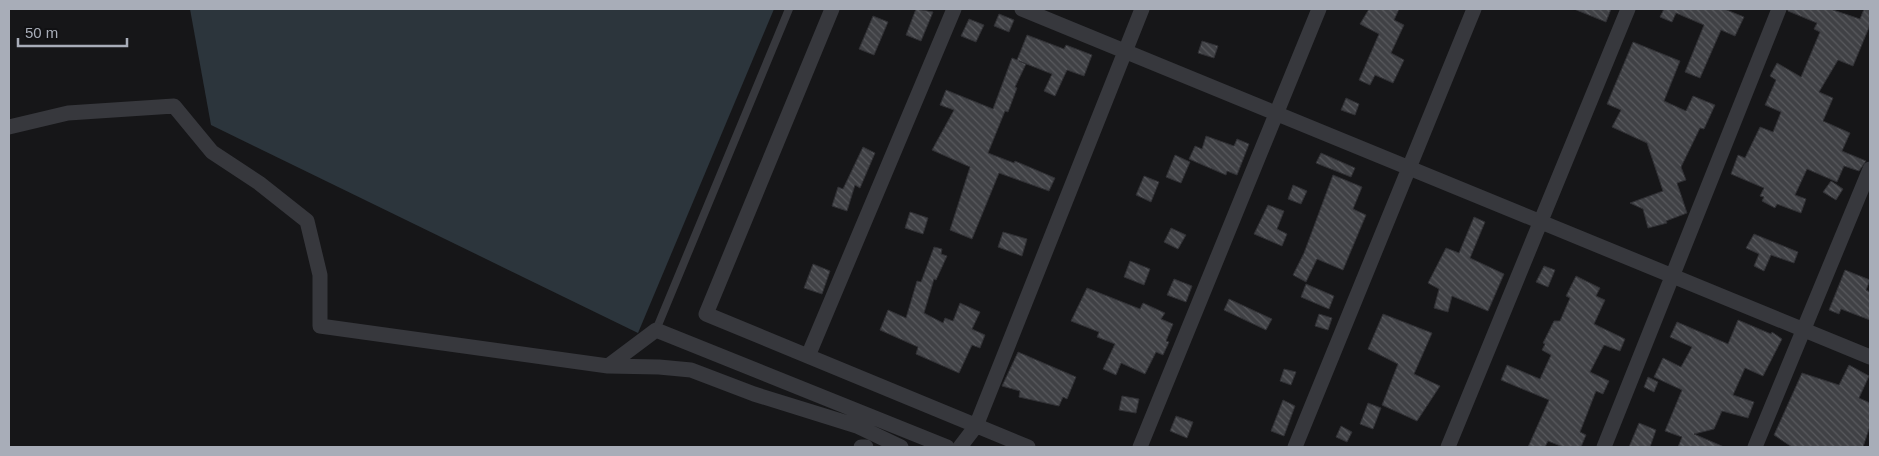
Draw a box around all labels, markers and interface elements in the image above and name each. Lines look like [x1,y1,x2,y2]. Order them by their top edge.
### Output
scale bar [18,15,126,47]
text: 50 m [25,24,58,41]

